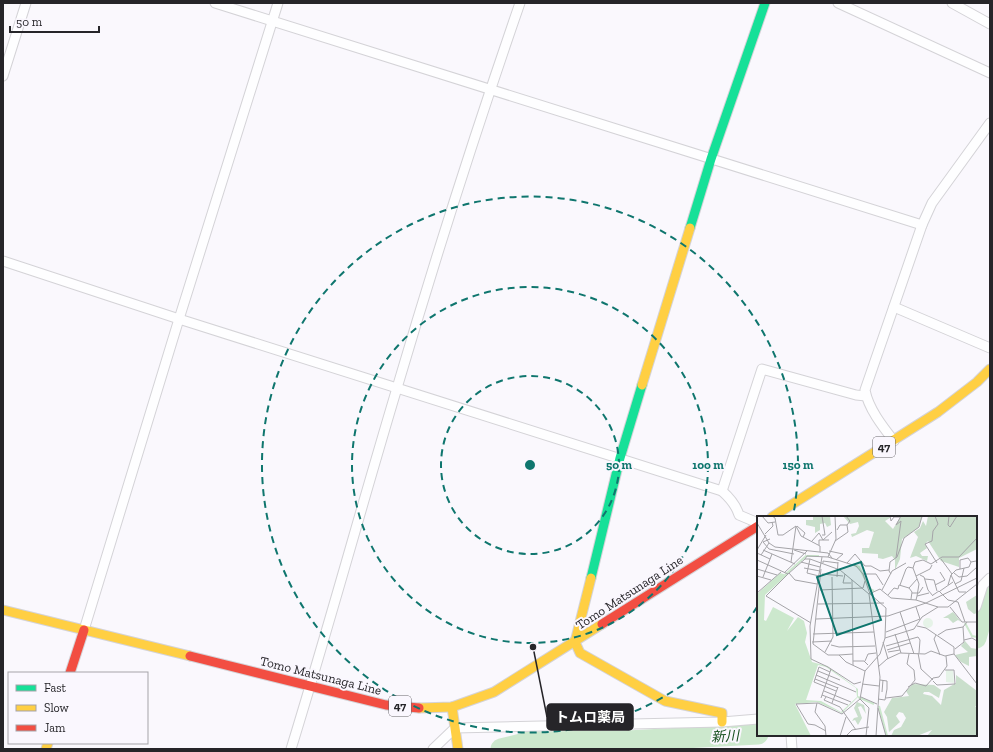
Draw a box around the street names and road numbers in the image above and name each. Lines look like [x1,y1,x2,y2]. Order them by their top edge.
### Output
road number: 47 [873,437,895,457]
street label: Tomo Matsunaga Line [573,552,686,633]
street label: Tomo Matsunaga Line [259,653,383,698]
road number: 47 [389,696,411,716]

